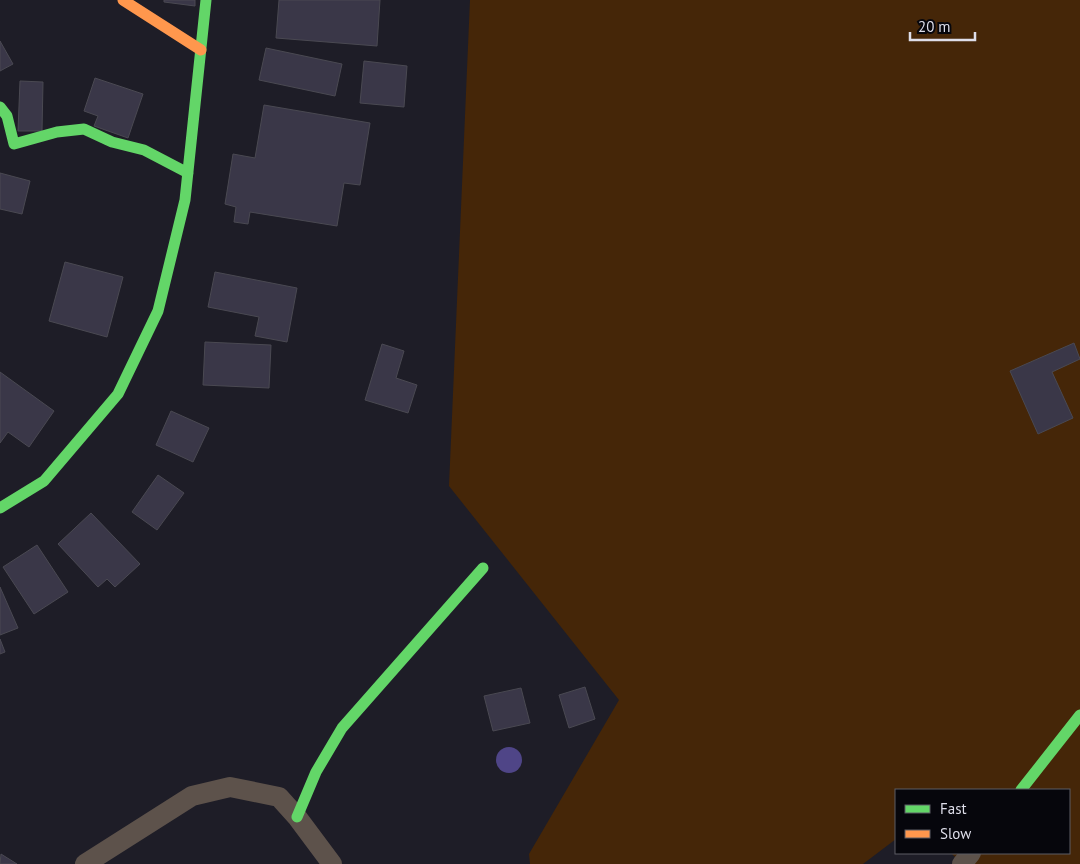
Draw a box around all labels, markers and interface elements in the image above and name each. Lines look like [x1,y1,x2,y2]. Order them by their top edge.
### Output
scale bar [910,10,975,42]
text: 20 m [918,17,951,36]
legend [895,789,1070,854]
text: Fast [940,799,967,818]
text: Slow [940,824,971,843]

